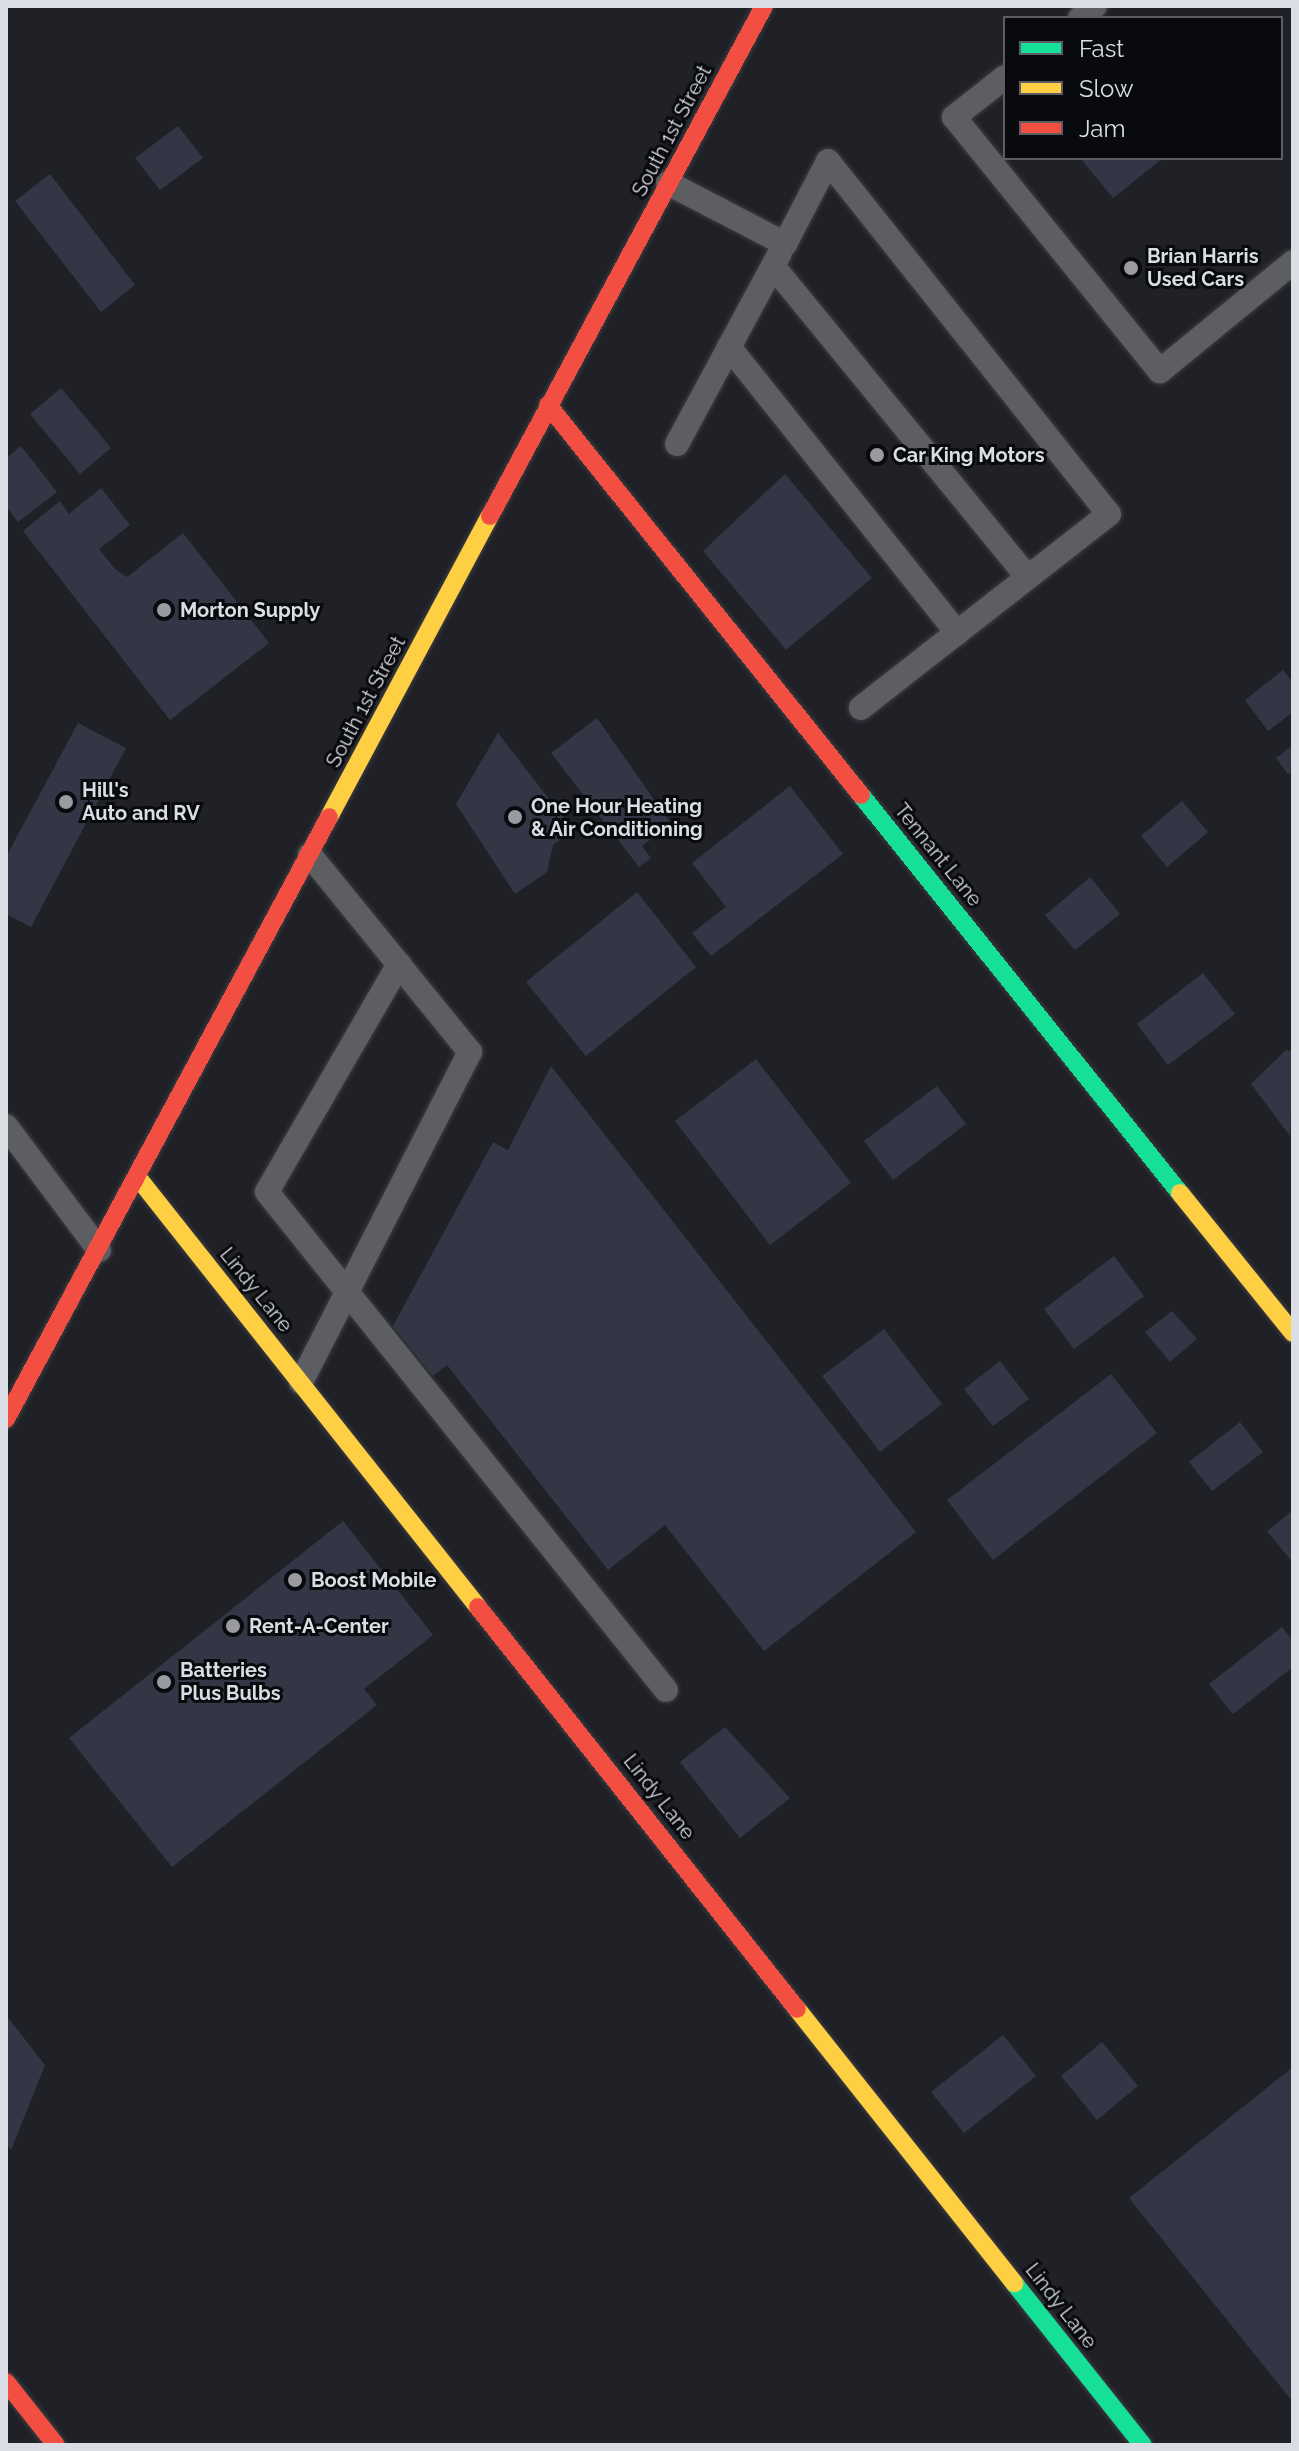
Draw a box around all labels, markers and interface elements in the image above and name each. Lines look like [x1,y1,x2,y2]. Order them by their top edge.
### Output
legend [1003,16,1283,160]
text: Fast [1079,34,1124,63]
street label: South 1st Street [627,61,717,201]
text: Slow [1079,74,1133,103]
text: Jam [1079,114,1125,143]
place label: Brian Harris Used Cars [1147,244,1259,291]
marker: Brian Harris Used Cars [1122,259,1140,277]
place label: Car King Motors [893,443,1045,467]
marker: Car King Motors [868,446,886,464]
place label: Morton Supply [180,598,320,622]
marker: Morton Supply [155,601,173,619]
street label: South 1st Street [321,632,411,772]
place label: Hill's Auto and RV [82,778,200,825]
marker: Hill's Auto and RV [57,793,75,811]
place label: One Hour Heating & Air Conditioning [531,794,704,841]
street label: Tennant Lane [889,799,987,911]
marker: One Hour Heating & Air Conditioning [506,808,524,826]
street label: Lindy Lane [215,1243,297,1337]
place label: Boost Mobile [311,1568,436,1592]
marker: Boost Mobile [286,1571,304,1589]
place label: Rent-A-Center [249,1614,389,1638]
marker: Rent-A-Center [224,1617,242,1635]
place label: Batteries Plus Bulbs [180,1658,281,1705]
marker: Batteries Plus Bulbs [155,1673,173,1691]
street label: Lindy Lane [618,1749,700,1845]
street label: Lindy Lane [1020,2258,1102,2354]

